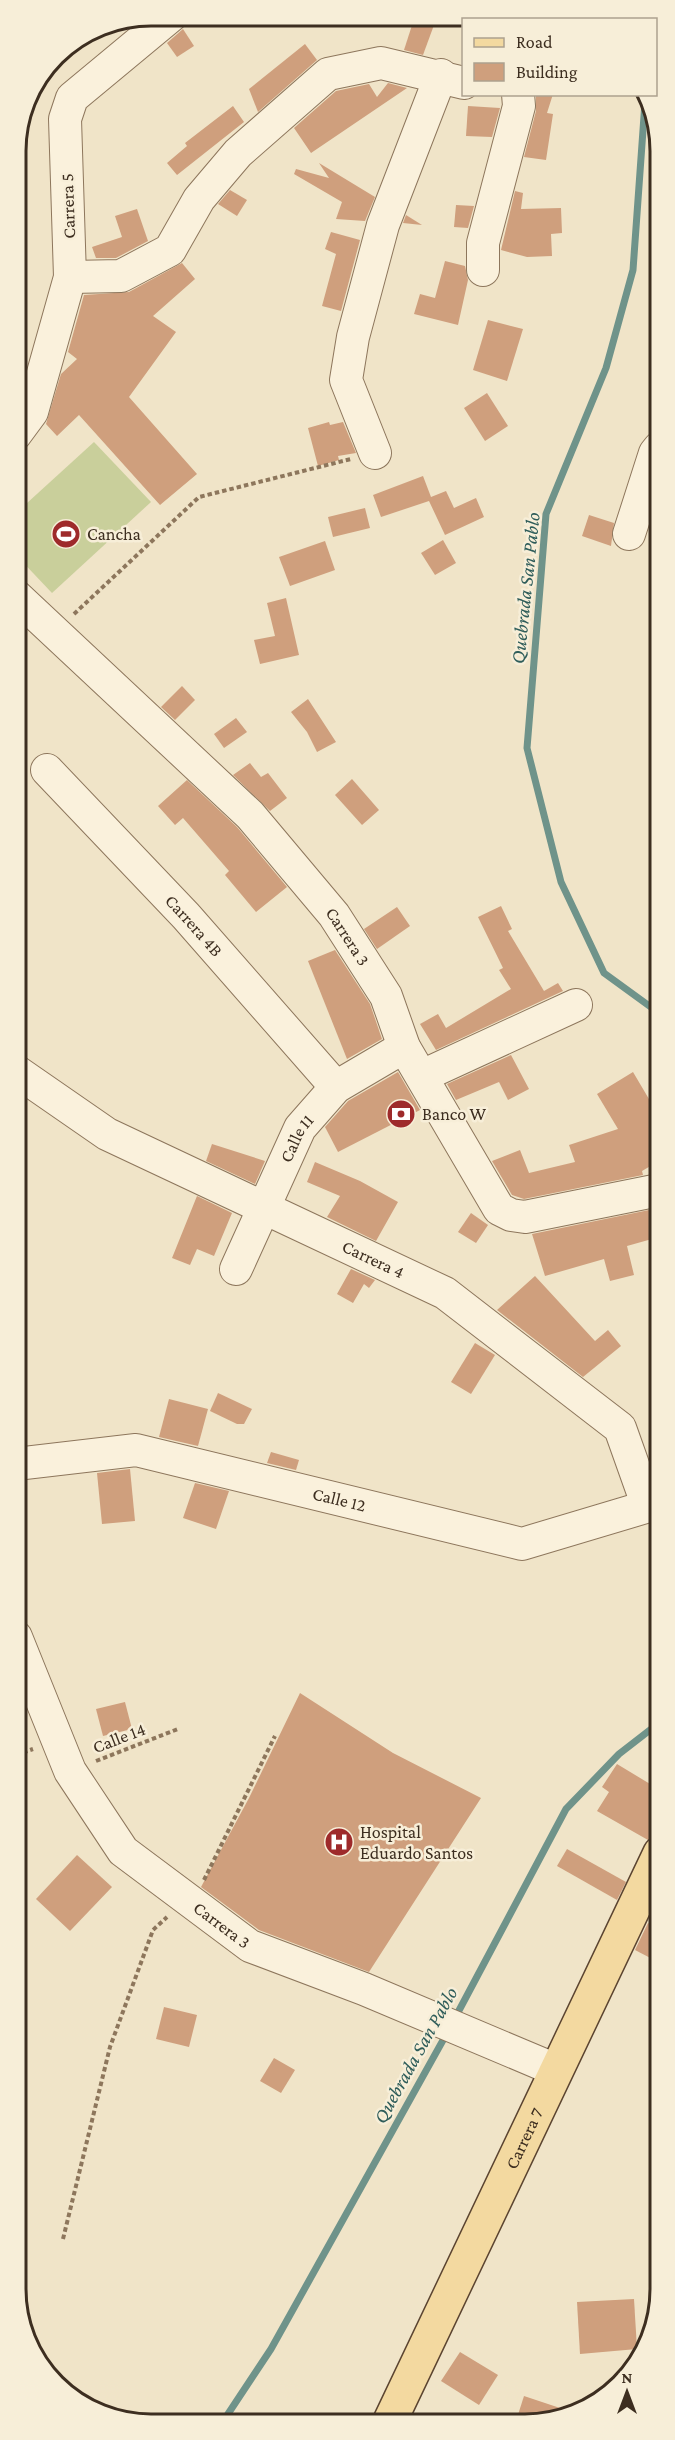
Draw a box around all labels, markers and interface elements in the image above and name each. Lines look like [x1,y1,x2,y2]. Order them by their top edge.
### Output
legend [462,18,657,96]
text: Road [516,32,553,52]
text: Building [516,62,578,82]
street label: Carrera 5 [57,173,79,239]
water label: Quebrada San Pablo [506,511,544,665]
sports icon: Cancha [50,518,82,550]
place label: Cancha [87,524,141,544]
street label: Carrera 4B [161,891,227,961]
street label: Carrera 3 [322,903,374,969]
bank icon: Banco W [385,1098,417,1130]
place label: Banco W [422,1104,487,1124]
street label: Calle 11 [276,1110,317,1166]
street label: Carrera 4 [339,1236,408,1282]
street label: Calle 12 [311,1483,368,1516]
street label: Calle 14 [90,1719,148,1757]
place label: Hospital Eduardo Santos [360,1822,473,1863]
hospital icon: Hospital Eduardo Santos [323,1826,355,1858]
street label: Carrera 3 [190,1897,254,1953]
water label: Quebrada San Pablo [368,1983,462,2127]
street label: Carrera 7 [501,2105,547,2172]
north arrow [597,2362,657,2422]
text: N [622,2369,633,2386]

